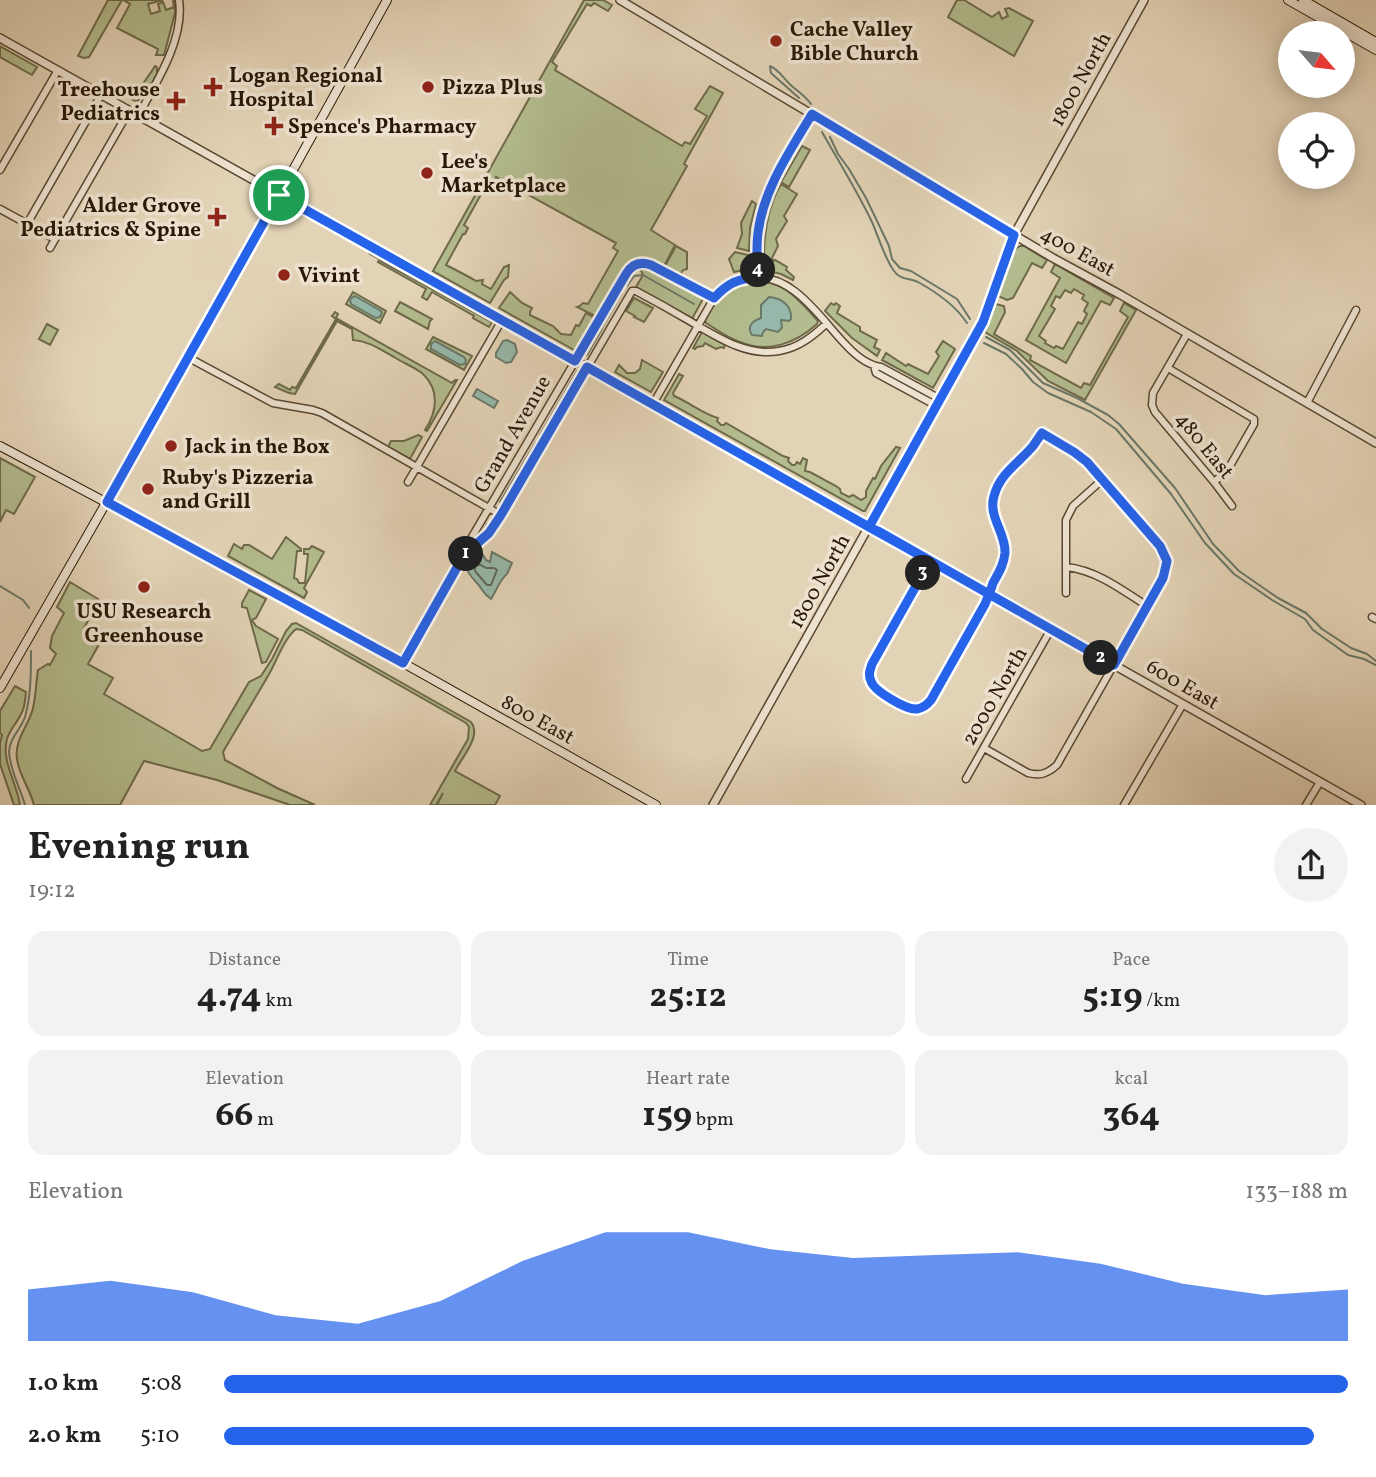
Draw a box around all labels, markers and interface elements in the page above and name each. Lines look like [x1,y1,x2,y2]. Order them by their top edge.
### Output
place label: Cache Valley Bible Church [790,16,919,69]
north arrow [1278,21,1354,98]
map controls [1278,21,1355,189]
street label: 1800 North [1043,27,1119,132]
marker: Cache Valley Bible Church [768,33,784,49]
place label: Logan Regional Hospital [229,62,383,115]
place label: Pizza Plus [442,74,543,103]
place label: Treehouse Pediatrics [58,76,160,129]
marker: Logan Regional Hospital [203,77,223,97]
marker: Pizza Plus [420,79,436,95]
marker: Treehouse Pediatrics [166,91,186,111]
button: locate [1278,112,1355,189]
place label: Spence's Pharmacy [288,113,477,142]
marker: Spence's Pharmacy [266,118,282,134]
place label: Lee's Marketplace [441,148,566,201]
pin [249,165,309,225]
marker: Lee's Marketplace [419,165,435,181]
icon: arrive [260,176,298,214]
place label: Alder Grove Pediatrics & Spine [20,192,201,245]
marker: Alder Grove Pediatrics & Spine [207,207,227,227]
street label: 400 East [1035,220,1120,285]
pin: 4 [740,252,776,288]
text: 4 [752,256,763,282]
place label: Vivint [298,262,360,291]
marker: Vivint [276,267,292,283]
street label: Grand Avenue [468,370,559,499]
street label: 480 East [1168,406,1240,486]
place label: Jack in the Box [184,433,330,462]
marker: Jack in the Box [163,438,179,454]
place label: Ruby's Pizzeria and Grill [162,464,313,517]
marker: Ruby's Pizzeria and Grill [140,481,156,497]
street label: 1800 North [782,529,858,634]
pin: 1 [448,536,484,572]
text: 1 [462,540,469,566]
pin: 3 [906,556,940,590]
text: 3 [918,559,927,585]
marker: USU Research Greenhouse [136,579,152,595]
place label: USU Research Greenhouse [77,598,212,651]
pin: 2 [1084,640,1118,676]
street label: 2000 North [955,642,1035,751]
text: 2 [1096,644,1105,670]
street label: 600 East [1140,653,1224,718]
street label: 800 East [495,688,579,752]
text: Evening run [28,822,250,875]
button: share [1274,828,1348,902]
text: 19:12 [28,875,76,907]
text: Distance [208,947,281,973]
text: Time [667,947,709,973]
text: Pace [1112,947,1150,973]
text: 4.74 [197,973,262,1021]
text: 25:12 [649,973,727,1021]
text: 5:19 [1082,973,1142,1021]
text: km [262,988,293,1014]
text: /km [1142,988,1180,1014]
text: Elevation [205,1066,284,1092]
text: Heart rate [646,1066,730,1092]
text: kcal [1114,1066,1148,1092]
text: 66 [215,1092,254,1140]
text: 159 [642,1092,692,1140]
text: 364 [1102,1092,1160,1140]
text: m [254,1107,274,1133]
text: bpm [692,1107,734,1133]
text: Elevation [28,1176,124,1208]
text: 133–188 m [1245,1176,1348,1208]
text: 1.0 km [28,1368,99,1400]
text: 5:08 [140,1368,182,1400]
text: 2.0 km [28,1420,101,1452]
text: 5:10 [140,1420,179,1452]

